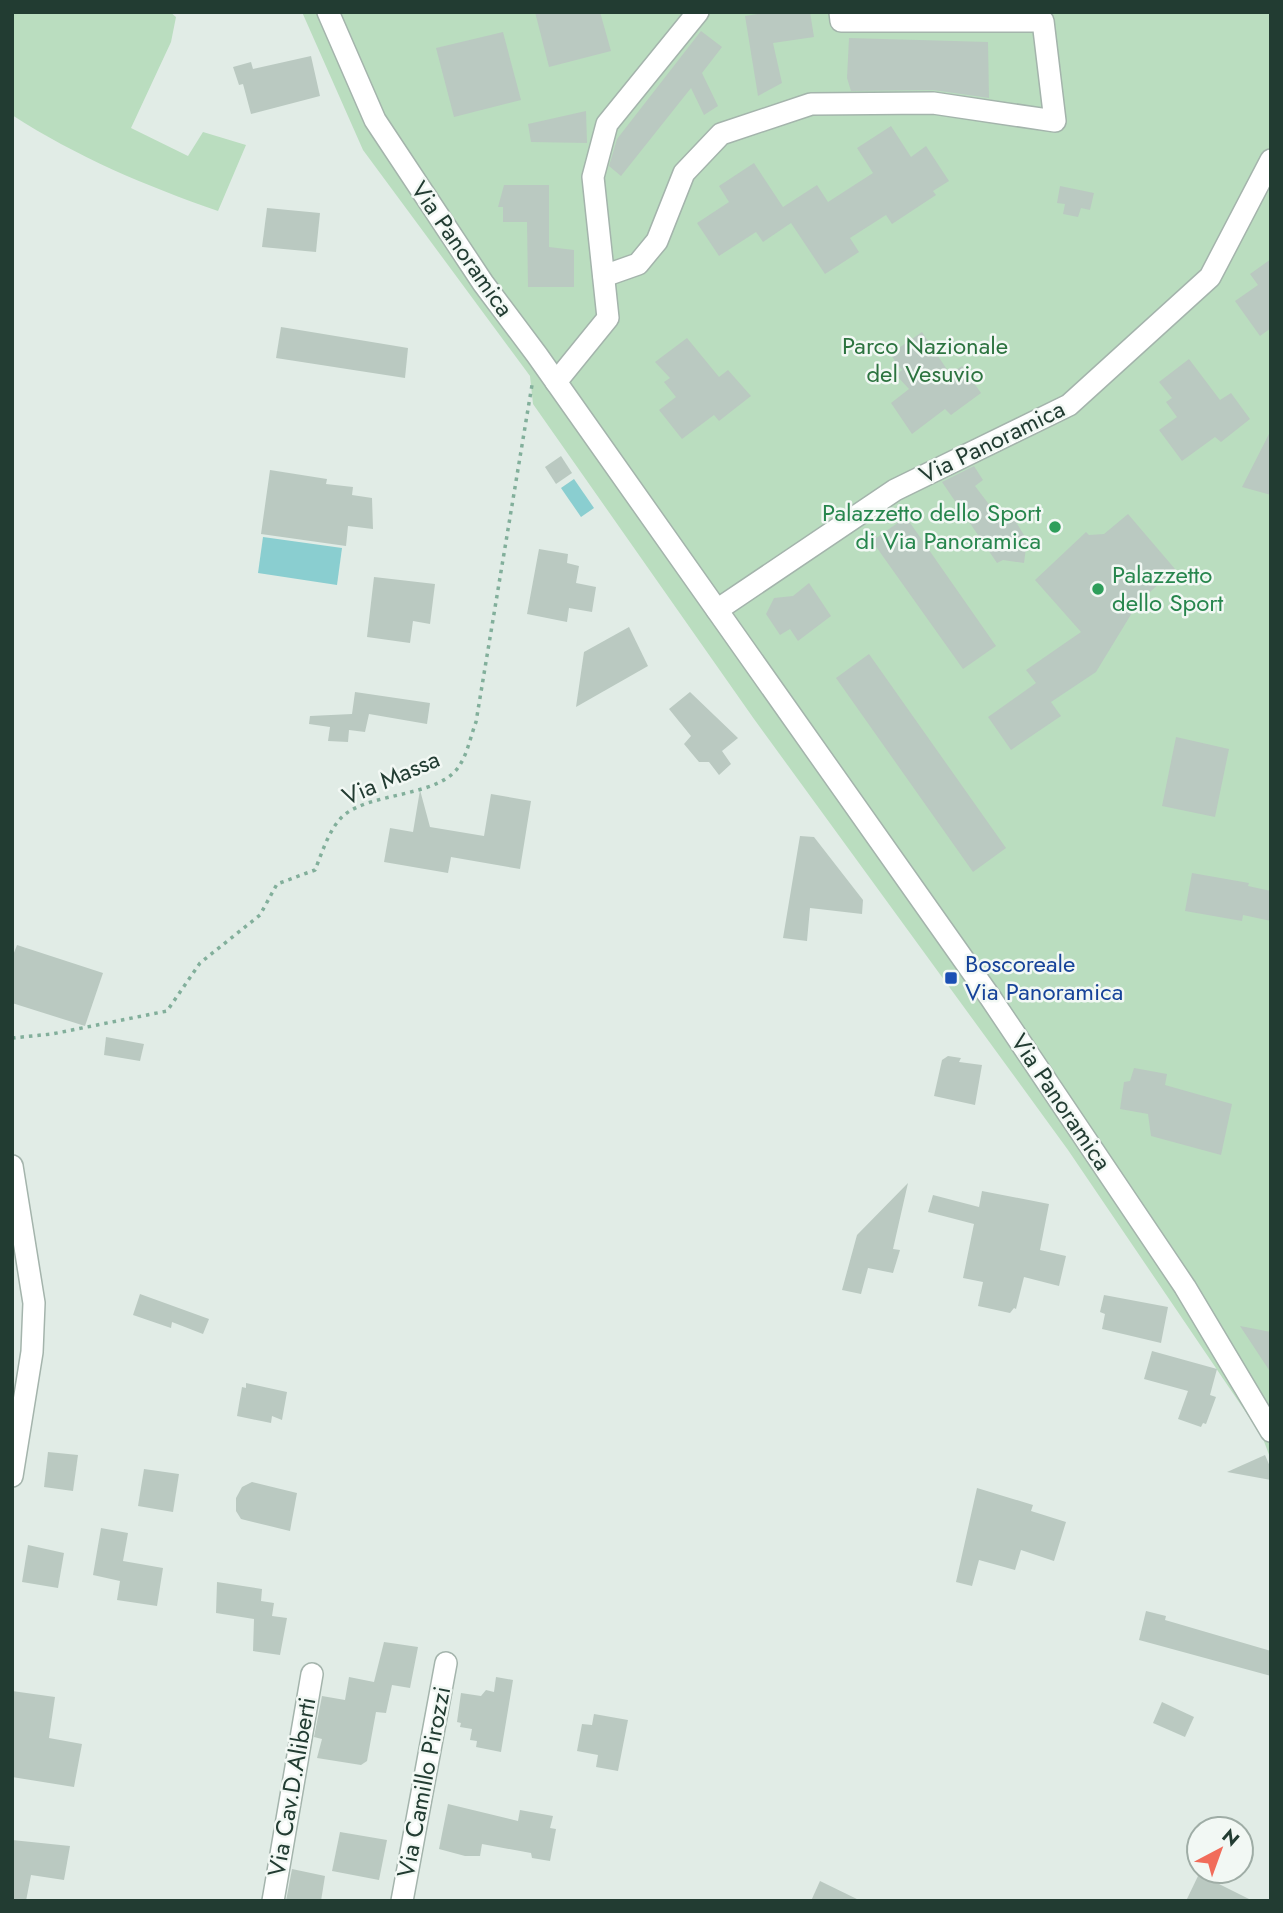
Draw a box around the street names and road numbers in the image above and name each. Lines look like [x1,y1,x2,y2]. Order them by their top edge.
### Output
street label: Via Panoramica [403,174,522,324]
street label: Via Panoramica [913,391,1071,492]
street label: Via Massa [337,741,445,814]
street label: Via Panoramica [1003,1026,1120,1177]
street label: Via Camillo Pirozzi [388,1683,459,1881]
street label: Via Cav.D.Aliberti [258,1694,325,1879]

